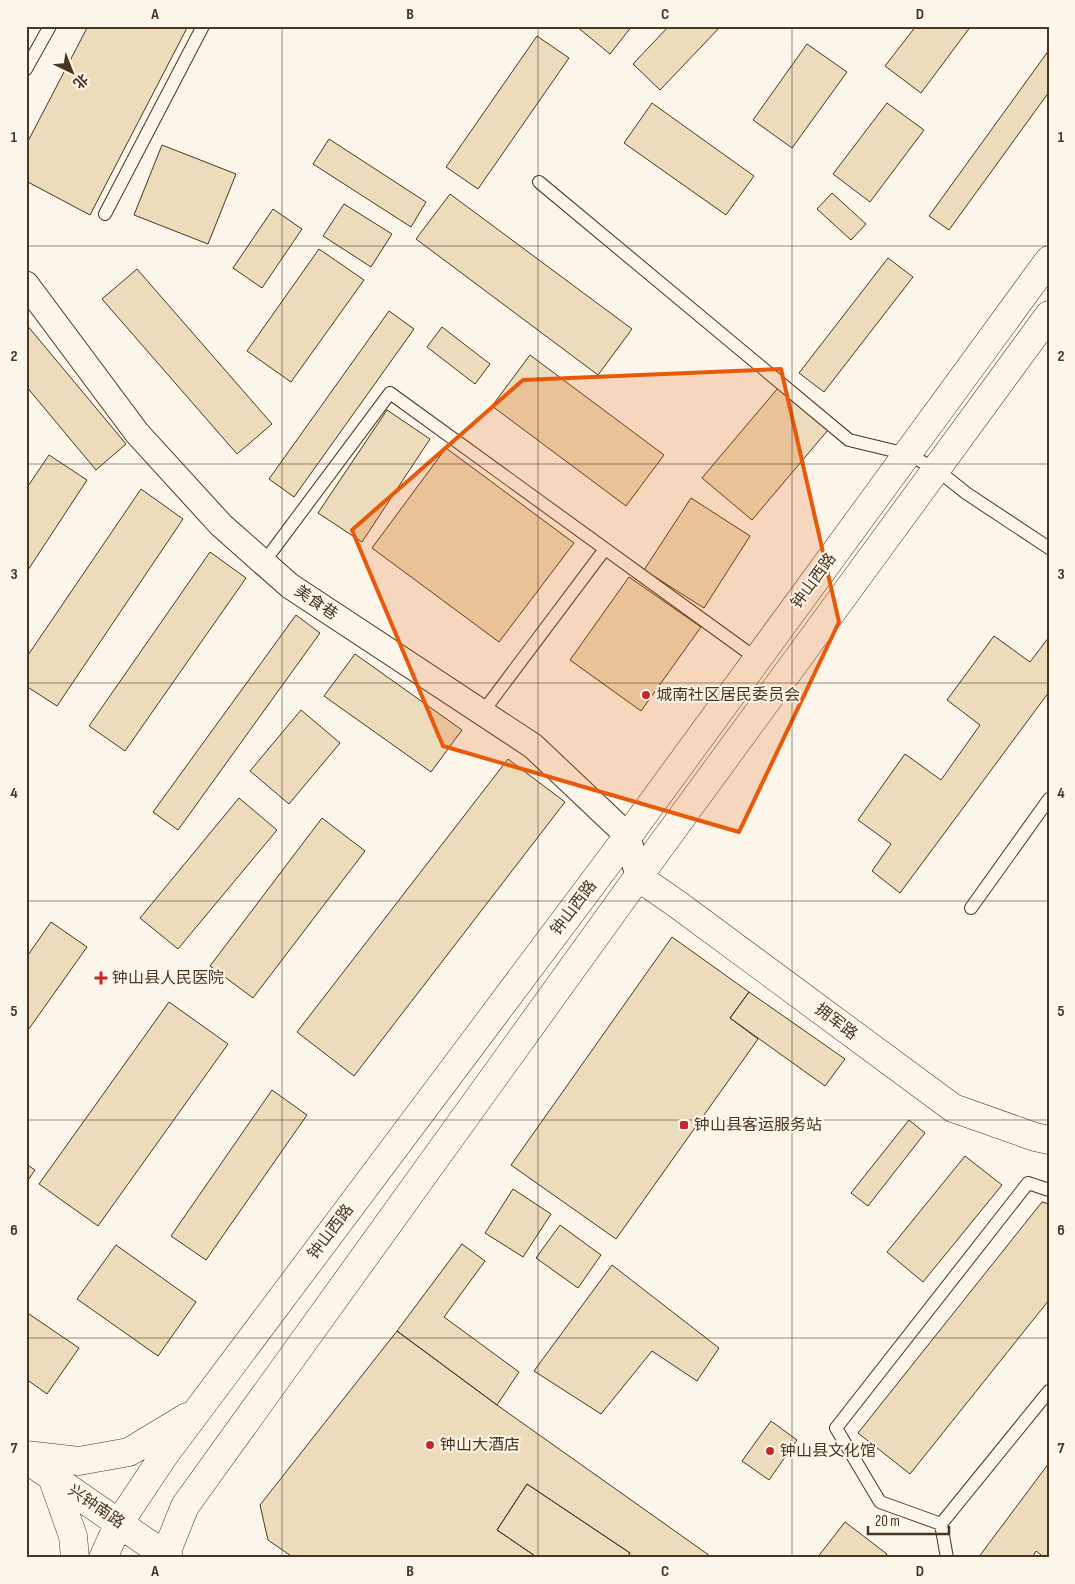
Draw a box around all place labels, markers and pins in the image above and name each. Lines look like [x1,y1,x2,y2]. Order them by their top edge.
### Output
place label: 城南社区居民委员会 [656,686,800,705]
marker: 城南社区居民委员会 [640,689,652,701]
place label: 钟山县人民医院 [112,969,224,988]
marker: 钟山县人民医院 [94,971,108,985]
place label: 钟山县客运服务站 [694,1116,822,1135]
marker: 钟山县客运服务站 [678,1119,690,1131]
place label: 钟山大酒店 [440,1436,520,1455]
marker: 钟山大酒店 [424,1439,436,1451]
place label: 钟山县文化馆 [780,1442,876,1461]
marker: 钟山县文化馆 [764,1445,776,1457]

